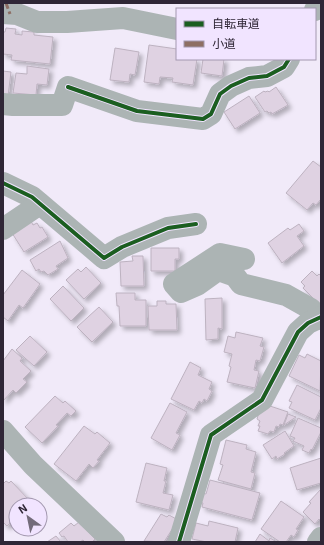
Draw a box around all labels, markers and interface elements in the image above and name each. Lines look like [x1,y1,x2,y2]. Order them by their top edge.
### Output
legend [176,8,316,60]
text: 自転車道 [212,16,260,30]
text: 小道 [212,36,236,50]
north arrow [8,497,48,537]
text: N [15,501,29,516]

